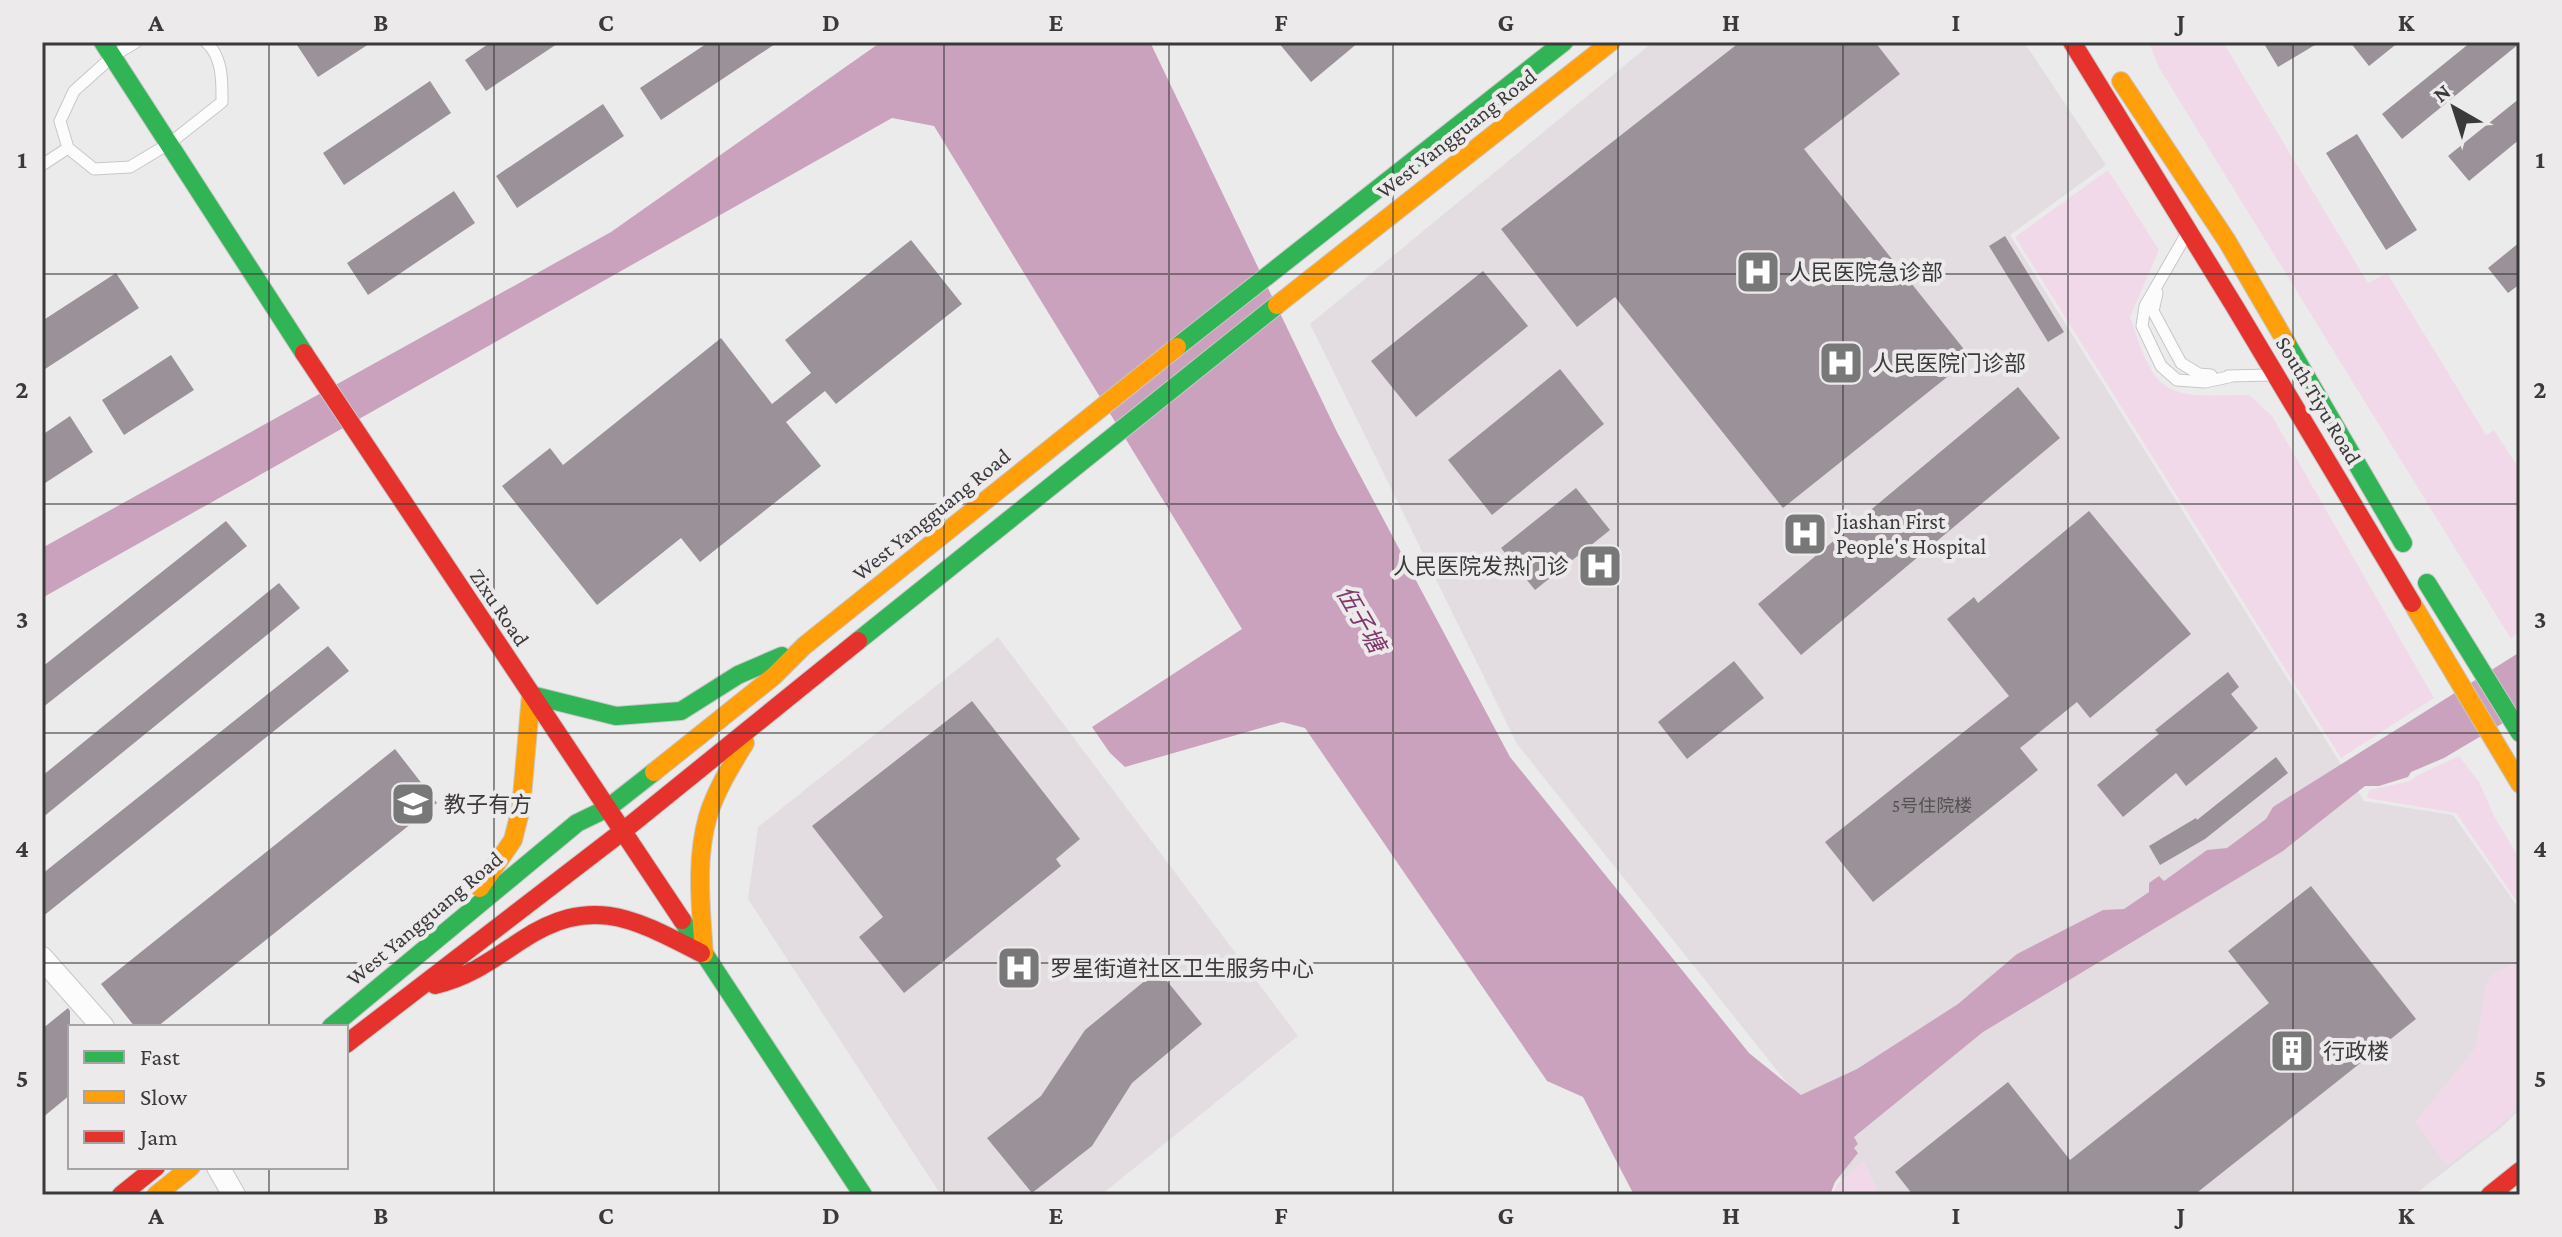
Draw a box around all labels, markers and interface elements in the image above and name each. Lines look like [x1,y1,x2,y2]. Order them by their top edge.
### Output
text: A [147,8,164,37]
text: B [373,8,389,37]
text: C [598,8,614,37]
text: D [822,8,840,37]
text: E [1049,8,1064,37]
text: F [1274,8,1288,37]
text: G [1498,8,1514,37]
text: H [1722,8,1740,37]
text: I [1952,8,1960,37]
text: J [2174,8,2185,37]
text: K [2398,8,2415,37]
street label: West Yangguang Road [1372,63,1541,203]
north arrow [2414,68,2494,148]
text: N [2428,78,2455,107]
text: 1 [17,145,27,174]
text: 1 [2535,145,2545,174]
hospital icon: 人民医院急诊部 [1734,248,1782,296]
place label: 人民医院急诊部 [1789,260,1943,285]
street label: South Tiyu Road [2271,332,2367,469]
hospital icon: 人民医院门诊部 [1817,339,1865,387]
place label: 人民医院门诊部 [1872,351,2026,376]
text: 2 [15,375,29,404]
text: 2 [2533,375,2547,404]
street label: West Yangguang Road [847,443,1015,586]
place label: Jiashan First People's Hospital [1834,509,1987,559]
hospital icon: Jiashan First People's Hospital [1781,510,1829,558]
hospital icon: 人民医院发热门诊 [1576,542,1624,590]
place label: 人民医院发热门诊 [1393,554,1569,579]
street label: Zixu Road [465,564,535,651]
water label: 伍子塘 [1332,581,1393,660]
text: 3 [16,605,28,634]
text: 3 [2534,605,2546,634]
school or university icon: 教子有方 [389,780,437,828]
place label: 教子有方 [444,792,532,817]
house number: 5号住院楼 [1892,796,1972,816]
text: 4 [15,834,29,863]
text: 4 [2533,834,2547,863]
street label: West Yangguang Road [341,846,508,991]
hospital icon: 罗星街道社区卫生服务中心 [995,944,1043,992]
place label: 罗星街道社区卫生服务中心 [1050,956,1314,981]
legend [68,1025,348,1169]
building icon: 行政楼 [2268,1027,2316,1075]
place label: 行政楼 [2323,1039,2389,1064]
text: Fast [140,1043,181,1070]
text: 5 [16,1064,28,1093]
text: 5 [2534,1064,2546,1093]
text: Slow [140,1083,187,1110]
text: Jam [138,1123,178,1150]
text: A [147,1201,164,1230]
text: B [373,1201,389,1230]
text: C [598,1201,614,1230]
text: D [822,1201,840,1230]
text: E [1049,1201,1064,1230]
text: F [1274,1201,1288,1230]
text: G [1498,1201,1514,1230]
text: H [1722,1201,1740,1230]
text: I [1952,1201,1960,1230]
text: J [2174,1201,2185,1230]
text: K [2398,1201,2415,1230]

